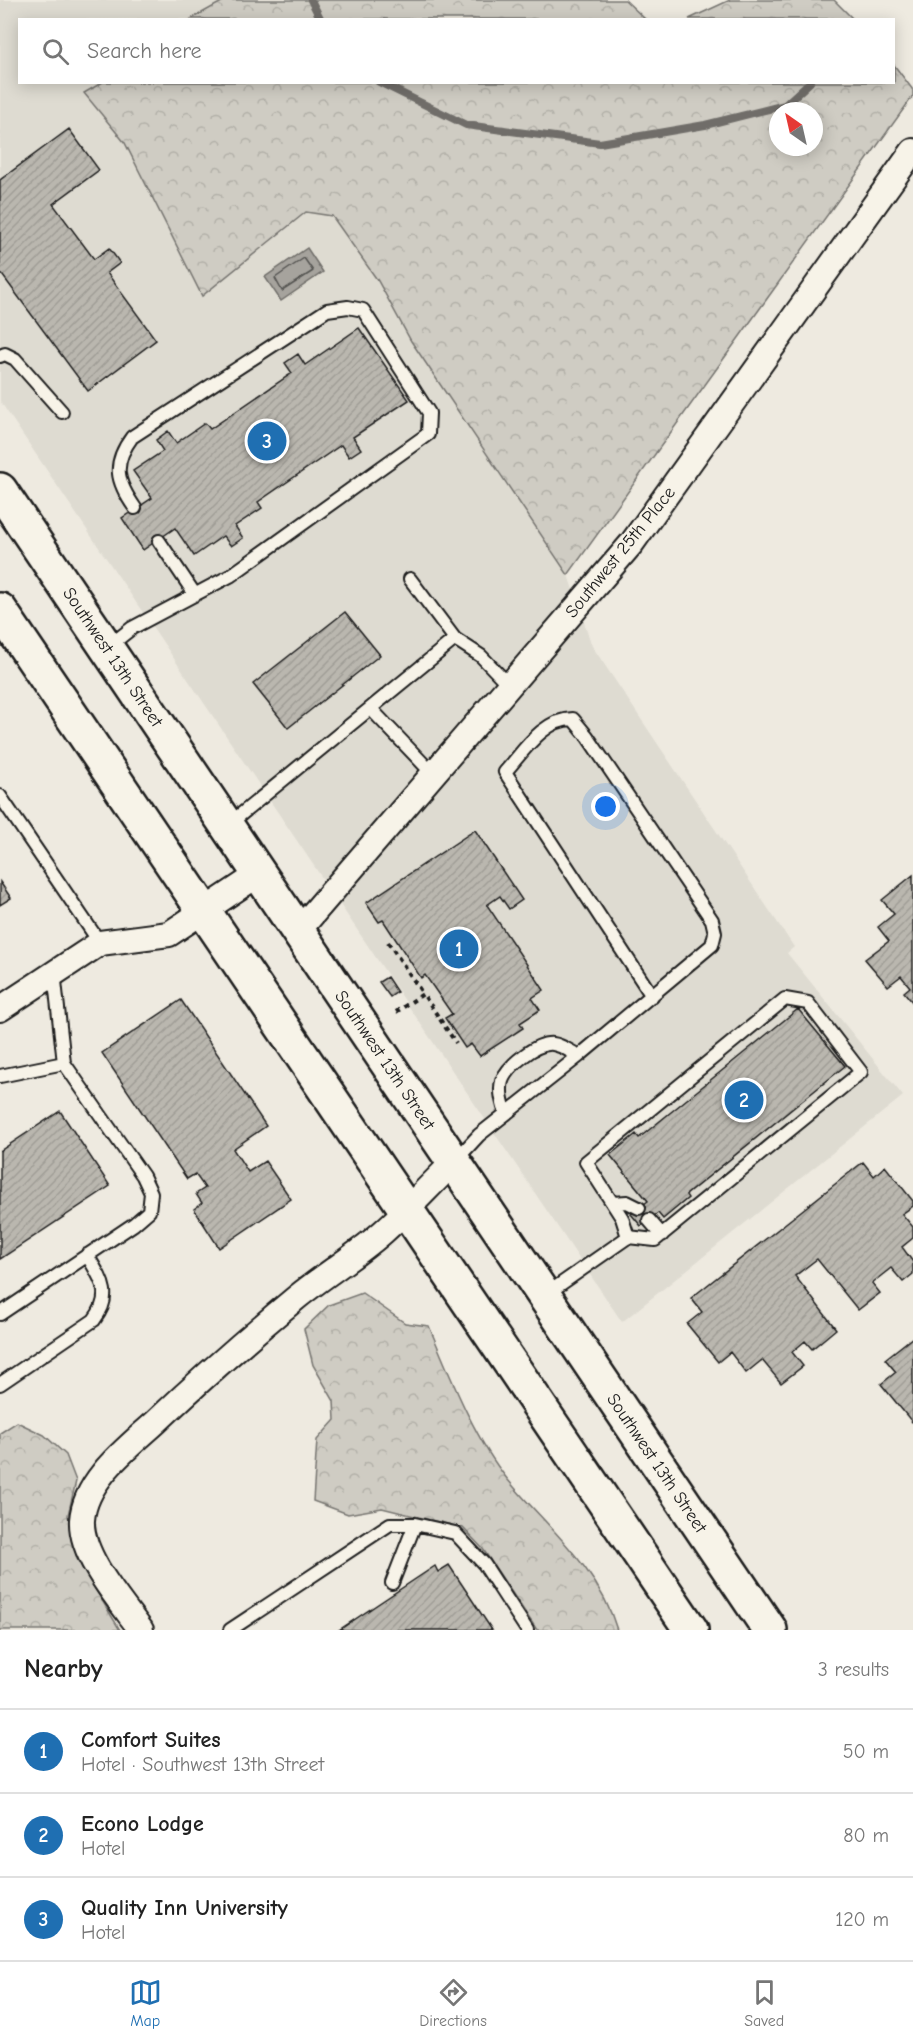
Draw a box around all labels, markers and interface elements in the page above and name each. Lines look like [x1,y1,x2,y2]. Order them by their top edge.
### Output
search box [18,18,895,84]
icon: search [39,35,72,68]
text: Search here [87,38,202,64]
north arrow [769,102,823,156]
pin: 3 [248,418,286,464]
street label: Southwest 25th Place [561,483,680,622]
street label: Southwest 13th Street [58,584,168,732]
your location [591,792,620,821]
pin: 1 [440,926,478,972]
street label: Southwest 13th Street [330,987,440,1135]
pin: 2 [724,1078,764,1122]
street label: Southwest 13th Street [602,1390,712,1538]
text: Nearby [24,1654,103,1684]
text: 3 results [818,1658,889,1681]
text: Comfort Suites [81,1727,221,1753]
text: 1 [40,1740,47,1763]
text: 50 m [843,1740,889,1763]
text: Hotel · Southwest 13th Street [81,1753,324,1776]
text: Econo Lodge [81,1811,204,1837]
text: 2 [39,1824,48,1847]
text: 80 m [843,1824,889,1847]
text: Hotel [81,1837,125,1860]
text: Quality Inn University [81,1895,288,1921]
text: 3 [39,1908,48,1931]
text: 120 m [835,1908,889,1931]
text: Hotel [81,1921,125,1944]
tab: Map [129,1976,162,2030]
tab: Directions [419,1976,487,2030]
tab: Saved [744,1976,784,2030]

